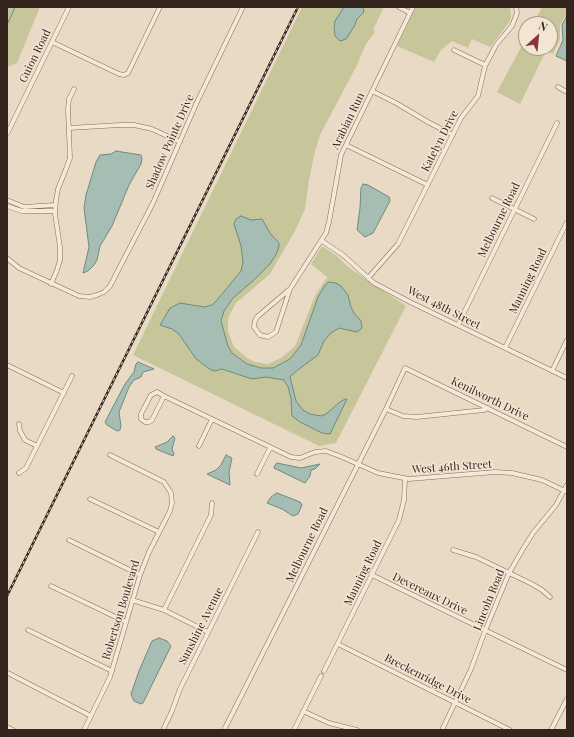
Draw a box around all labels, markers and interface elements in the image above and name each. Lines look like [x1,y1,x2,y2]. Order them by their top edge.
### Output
north arrow [518,16,558,56]
text: N [536,17,550,34]
street label: Guion Road [16,27,54,85]
street label: Arabian Run [329,90,367,152]
street label: Shadow Pointe Drive [143,92,197,192]
street label: Katelyn Drive [419,108,461,174]
street label: Melbourne Road [475,180,523,260]
street label: Manning Road [506,246,550,316]
street label: West 48th Street [405,284,483,332]
street label: Kenilworth Drive [449,374,531,424]
street label: West 46th Street [412,458,492,476]
street label: Melbourne Road [283,505,331,585]
street label: Manning Road [341,538,385,608]
street label: Robertson Boulevard [100,559,142,661]
street label: Lincoln Road [471,567,507,633]
street label: Devereaux Drive [390,570,470,618]
street label: Sunshine Avenue [176,585,226,667]
street label: Breckenridge Drive [382,651,474,707]

